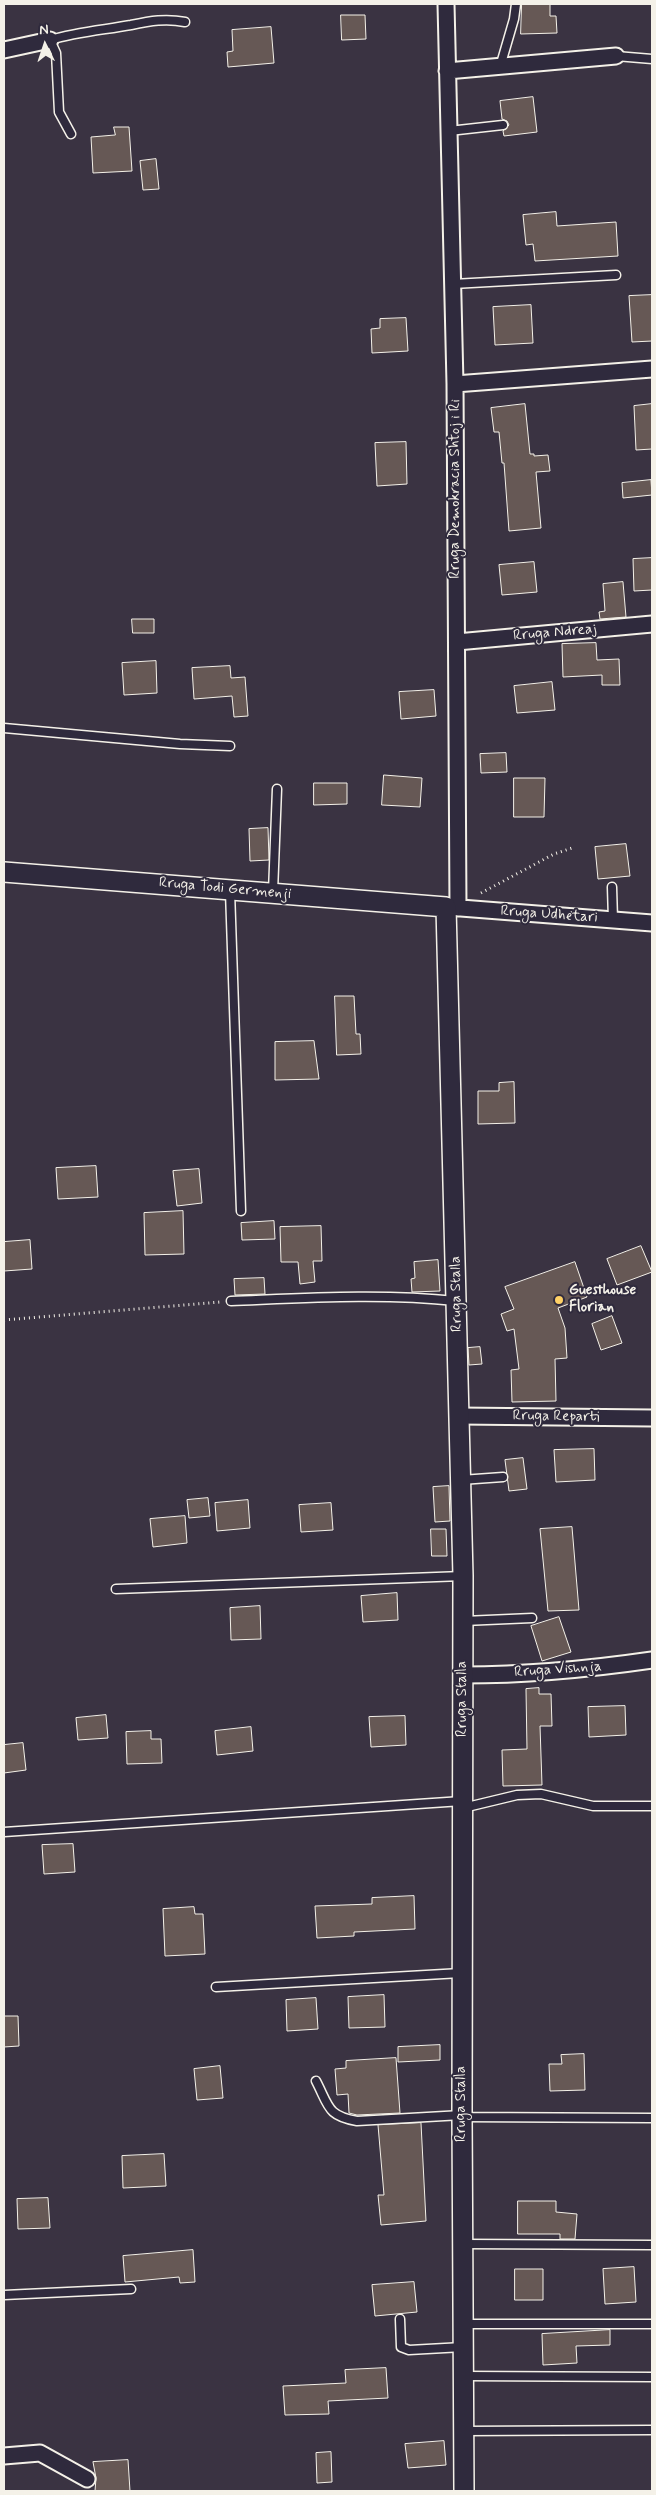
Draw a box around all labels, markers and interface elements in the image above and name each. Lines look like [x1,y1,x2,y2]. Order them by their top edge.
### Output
north arrow [20,20,70,70]
text: N [39,21,49,39]
street label: Rruga Demokracia Shtoj i Ri [447,399,465,579]
street label: Rruga Ndreaj [513,620,597,646]
street label: Rruga Todi Germenji [158,874,292,904]
street label: Rruga Udhëtari [500,903,598,927]
street label: Rruga Stalla [447,1256,467,1332]
place label: Guesthouse Florian [569,1282,636,1317]
marker: Guesthouse Florian [553,1294,565,1306]
street label: Rruga Reparti [512,1407,600,1427]
street label: Rruga Vishnja [514,1658,602,1682]
street label: Rruga Stalla [454,1661,472,1737]
street label: Rruga Stalla [453,2066,471,2142]

